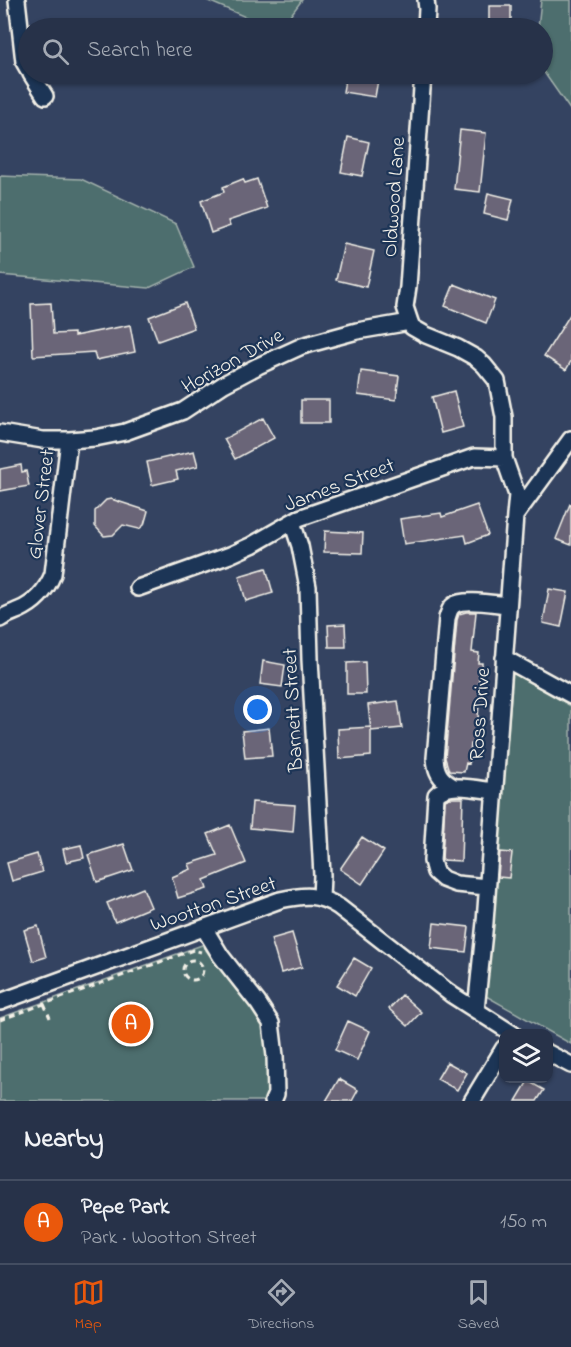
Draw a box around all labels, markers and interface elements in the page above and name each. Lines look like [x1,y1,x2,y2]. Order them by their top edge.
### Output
search box [18,18,553,84]
icon: search [39,35,72,68]
text: Search here [87,35,192,67]
street label: Oldwood Lane [376,135,414,258]
street label: Horizon Drive [176,321,290,402]
street label: Glover Street [20,448,64,561]
street label: James Street [280,451,399,521]
street label: Barnett Street [276,647,312,774]
street label: Ross Drive [463,666,499,762]
your location [243,695,272,724]
street label: Wootton Street [147,869,281,941]
pin: A [112,1002,150,1046]
map controls [499,1029,553,1083]
button: layers [499,1029,553,1083]
text: Nearby [24,1121,103,1159]
text: Pepe Park [81,1192,169,1224]
text: A [37,1208,50,1237]
text: 150 m [500,1208,547,1237]
text: Park · Wootton Street [81,1224,257,1253]
tab: Map [72,1276,105,1336]
tab: Directions [248,1276,314,1336]
tab: Saved [458,1276,499,1336]

